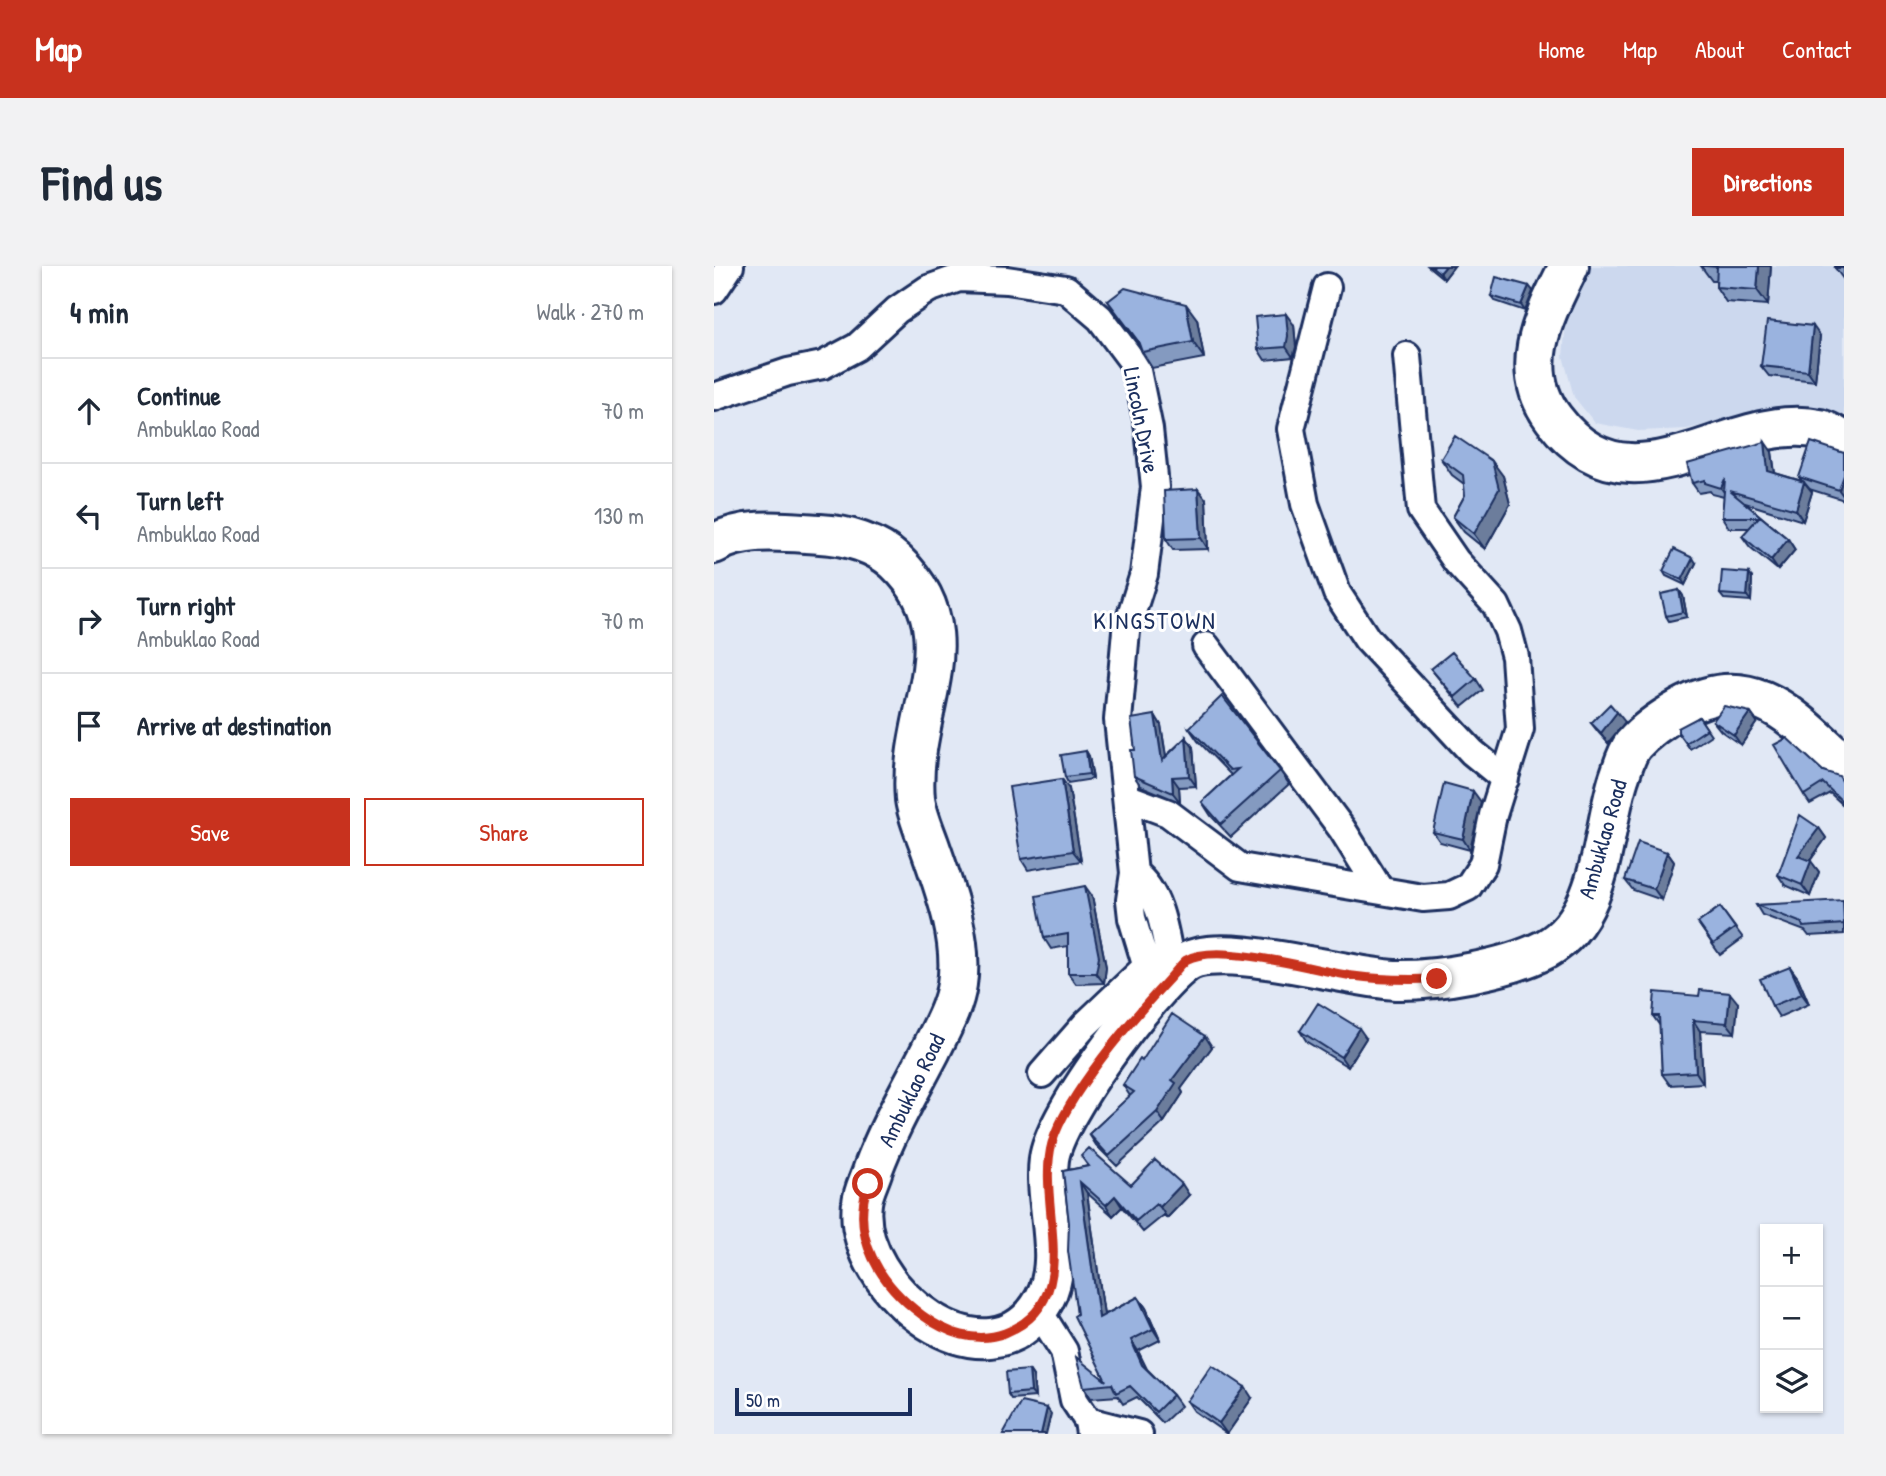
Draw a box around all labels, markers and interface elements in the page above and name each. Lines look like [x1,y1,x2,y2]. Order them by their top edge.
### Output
text: Map [35,27,82,71]
text: Home [1538,33,1585,65]
text: Map [1623,33,1657,65]
text: About [1695,33,1744,65]
text: Contact [1782,33,1851,65]
button: Directions [1692,148,1844,216]
text: Find us [42,149,162,215]
text: 4 min [70,292,129,332]
text: Walk · 270 m [537,296,644,327]
street label: Lincoln Drive [1117,364,1167,476]
text: Continue [137,378,221,413]
icon: ahead [70,392,108,430]
text: 70 m [601,395,644,426]
text: Ambuklao Road [137,413,259,444]
text: Turn left [137,483,223,518]
icon: left [70,497,108,535]
text: 130 m [594,500,644,531]
text: Ambuklao Road [137,518,259,549]
text: Turn right [137,588,235,623]
icon: right [70,602,108,640]
district label: KINGSTOWN [1093,604,1217,636]
text: 70 m [601,605,644,636]
text: Ambuklao Road [137,623,259,654]
icon: arrive [70,707,108,745]
text: Arrive at destination [137,708,332,743]
street label: Ambuklao Road [1570,776,1634,902]
button: Save [70,798,350,866]
button: Share [364,798,644,866]
route end [1421,963,1452,994]
street label: Ambuklao Road [870,1028,952,1152]
route start [852,1168,883,1199]
map controls [1760,1224,1823,1413]
button: + [1760,1224,1823,1287]
button: − [1760,1287,1823,1350]
button: layers [1760,1350,1823,1413]
scale bar [735,1385,912,1417]
text: 50 m [746,1387,780,1413]

